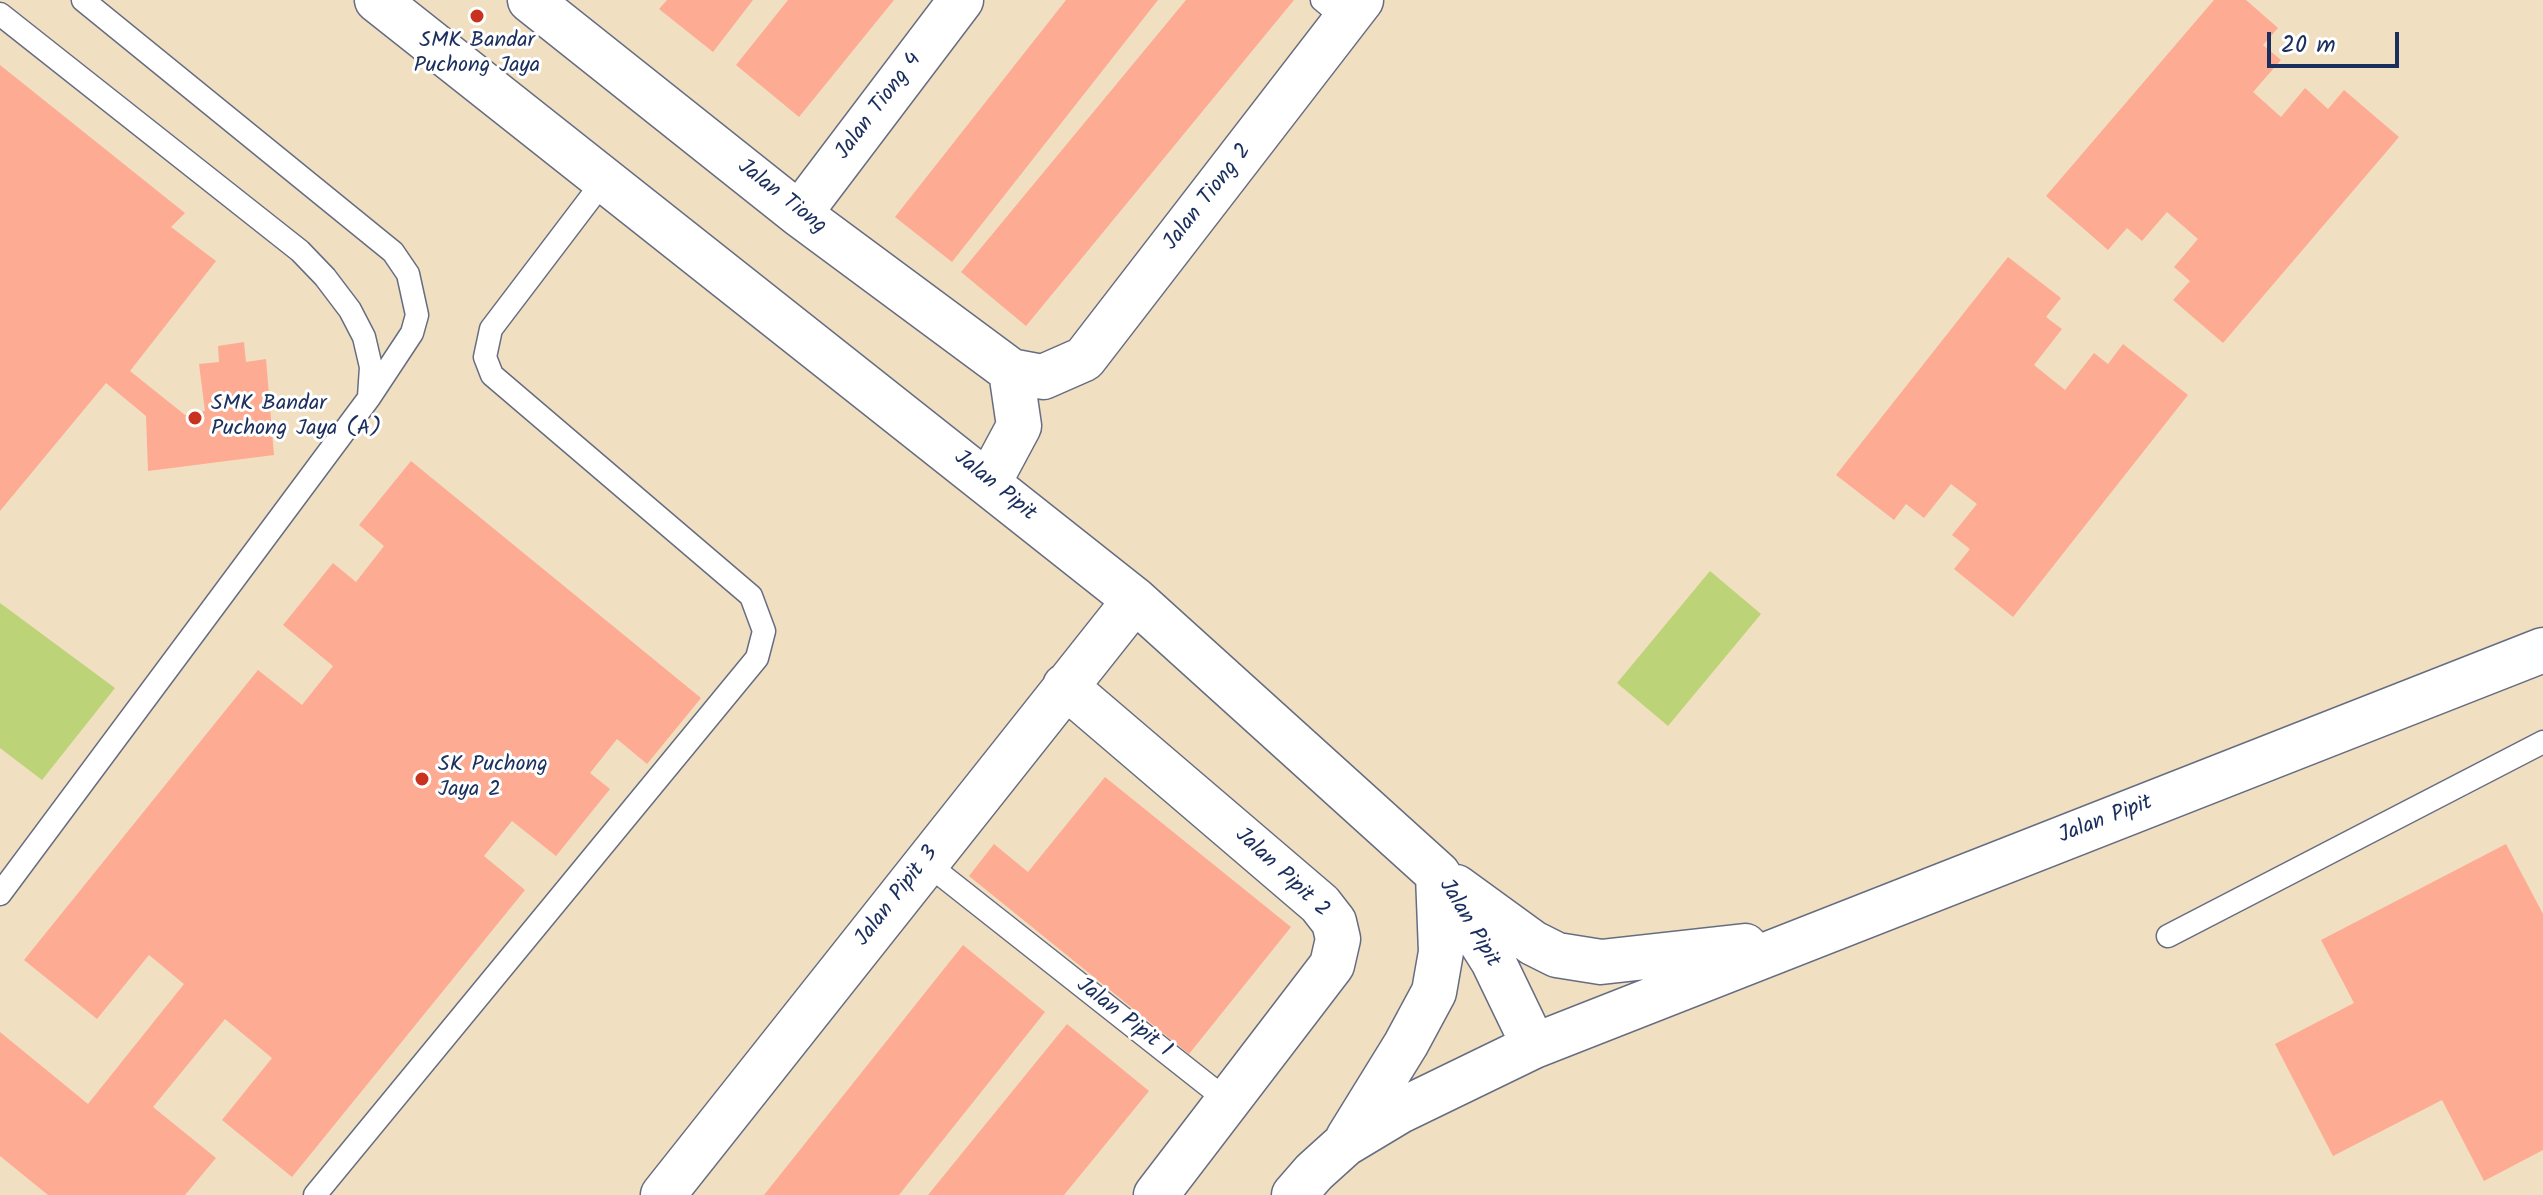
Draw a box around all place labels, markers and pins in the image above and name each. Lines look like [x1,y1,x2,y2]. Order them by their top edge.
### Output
marker: SMK Bandar Puchong Jaya [468,7,486,25]
place label: SMK Bandar Puchong Jaya [414,29,540,80]
place label: SMK Bandar Puchong Jaya (A) [211,392,381,444]
marker: SMK Bandar Puchong Jaya (A) [186,409,204,427]
place label: SK Puchong Jaya 2 [438,753,548,804]
marker: SK Puchong Jaya 2 [413,770,431,788]

